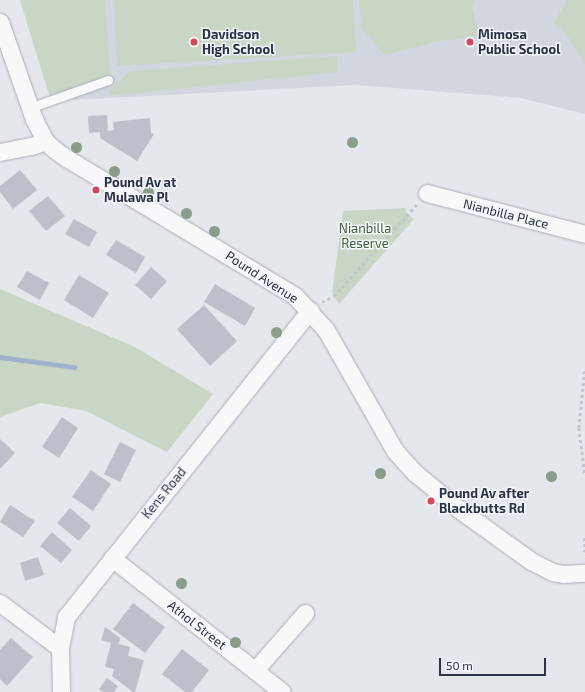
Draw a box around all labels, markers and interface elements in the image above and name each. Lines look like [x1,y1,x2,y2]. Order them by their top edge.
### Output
place label: Davidson High School [202,27,274,58]
place label: Mimosa Public School [478,27,560,58]
marker: Davidson High School [189,37,199,47]
marker: Mimosa Public School [465,37,475,47]
place label: Pound Av at Mulawa Pl [104,175,177,206]
marker: Pound Av at Mulawa Pl [91,185,101,195]
street label: Nianbilla Place [462,196,550,232]
park label: Nianbilla Reserve [339,221,391,252]
street label: Pound Avenue [223,248,301,306]
street label: Kens Road [139,464,189,522]
place label: Pound Av after Blackbutts Rd [439,486,530,517]
marker: Pound Av after Blackbutts Rd [426,496,436,506]
street label: Athol Street [164,597,230,653]
scale bar [441,650,548,676]
text: 50 m [446,658,473,672]

